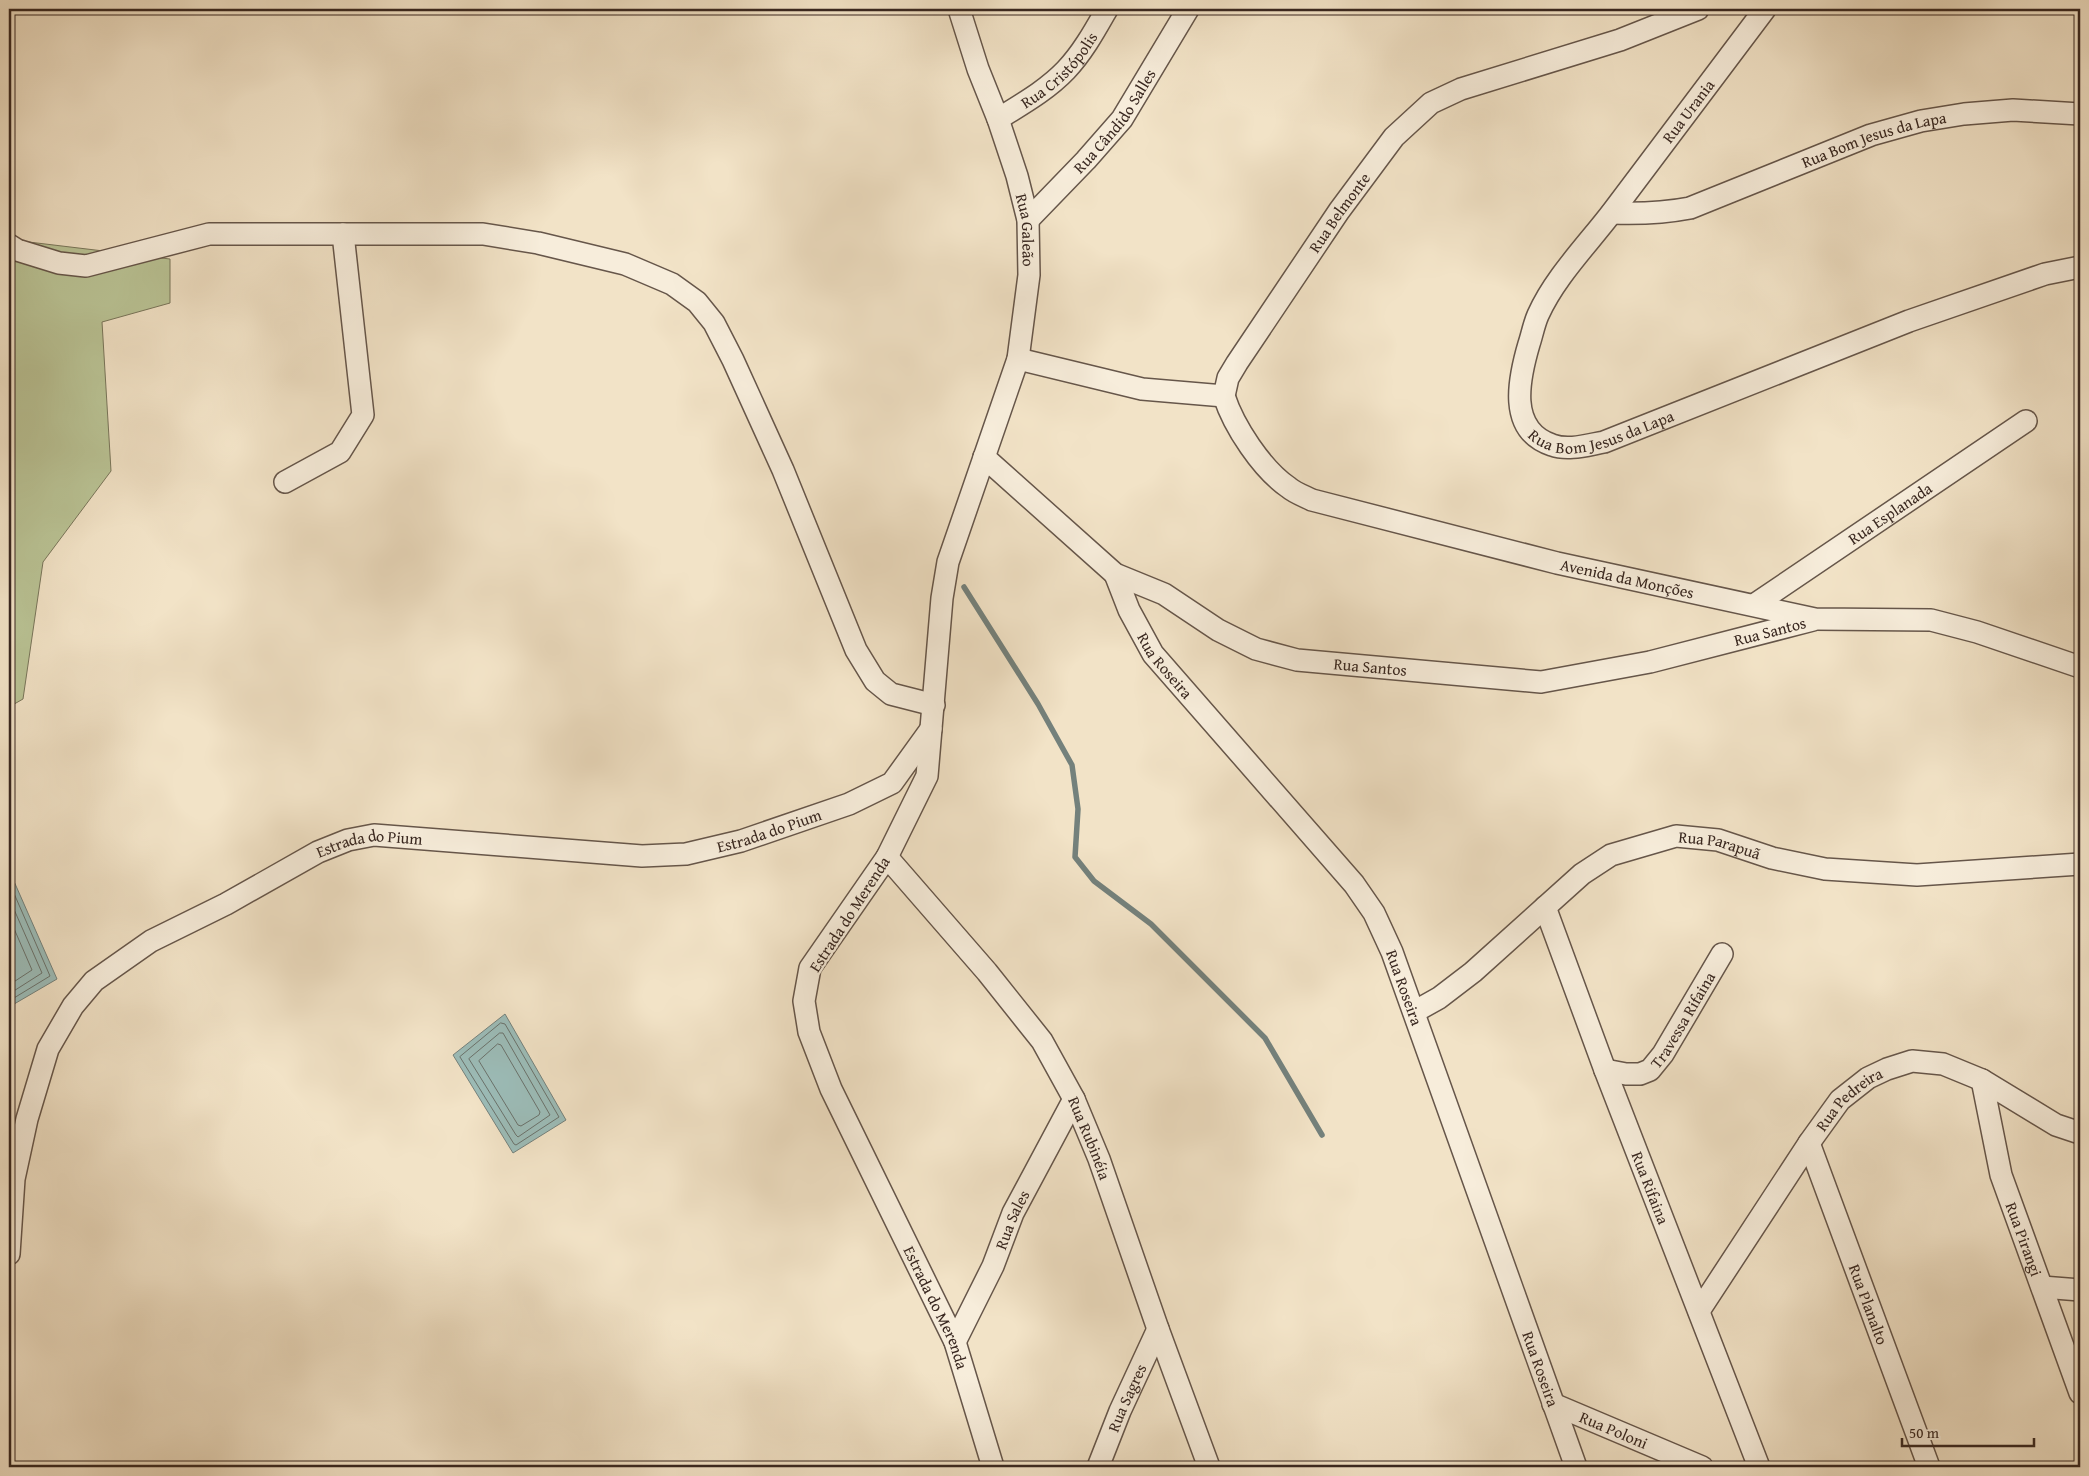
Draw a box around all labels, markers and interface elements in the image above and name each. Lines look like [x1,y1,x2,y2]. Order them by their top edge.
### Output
street label: Rua Cristópolis [1016,27,1103,114]
street label: Rua Cândido Salles [1067,64,1162,179]
street label: Rua Urania [1656,74,1720,148]
street label: Rua Bom Jesus da Lapa [1798,105,1948,174]
street label: Rua Belmonte [1302,167,1376,257]
street label: Rua Galeão [1010,191,1041,267]
street label: Rua Bom Jesus da Lapa [1523,403,1678,460]
street label: Rua Esplanada [1843,476,1937,550]
street label: Avenida da Monções [1558,552,1696,604]
street label: Rua Santos [1731,610,1808,652]
street label: Rua Roseira [1131,628,1199,704]
street label: Rua Santos [1333,651,1408,682]
street label: Estrada do Pium [714,802,825,858]
street label: Estrada do Pium [312,823,423,864]
street label: Rua Parapuã [1677,824,1764,866]
street label: Estrada do Merenda [803,851,896,977]
street label: Rua Roseira [1380,946,1429,1029]
street label: Travessa Rifaina [1644,967,1721,1073]
street label: Rua Pedreira [1809,1061,1887,1136]
street label: Rua Rubinéia [1062,1093,1117,1183]
street label: Rua Rifaina [1626,1148,1676,1228]
street label: Rua Sales [988,1186,1035,1253]
street label: Rua Pirangi [2000,1199,2049,1280]
street label: Estrada do Merenda [898,1242,975,1372]
street label: Rua Planalto [1843,1260,1895,1348]
street label: Rua Roseira [1516,1328,1566,1410]
street label: Rua Sagres [1101,1360,1152,1435]
street label: Rua Poloni [1576,1405,1652,1455]
scale bar [1902,1416,2034,1448]
text: 50 m [1909,1422,1940,1443]

